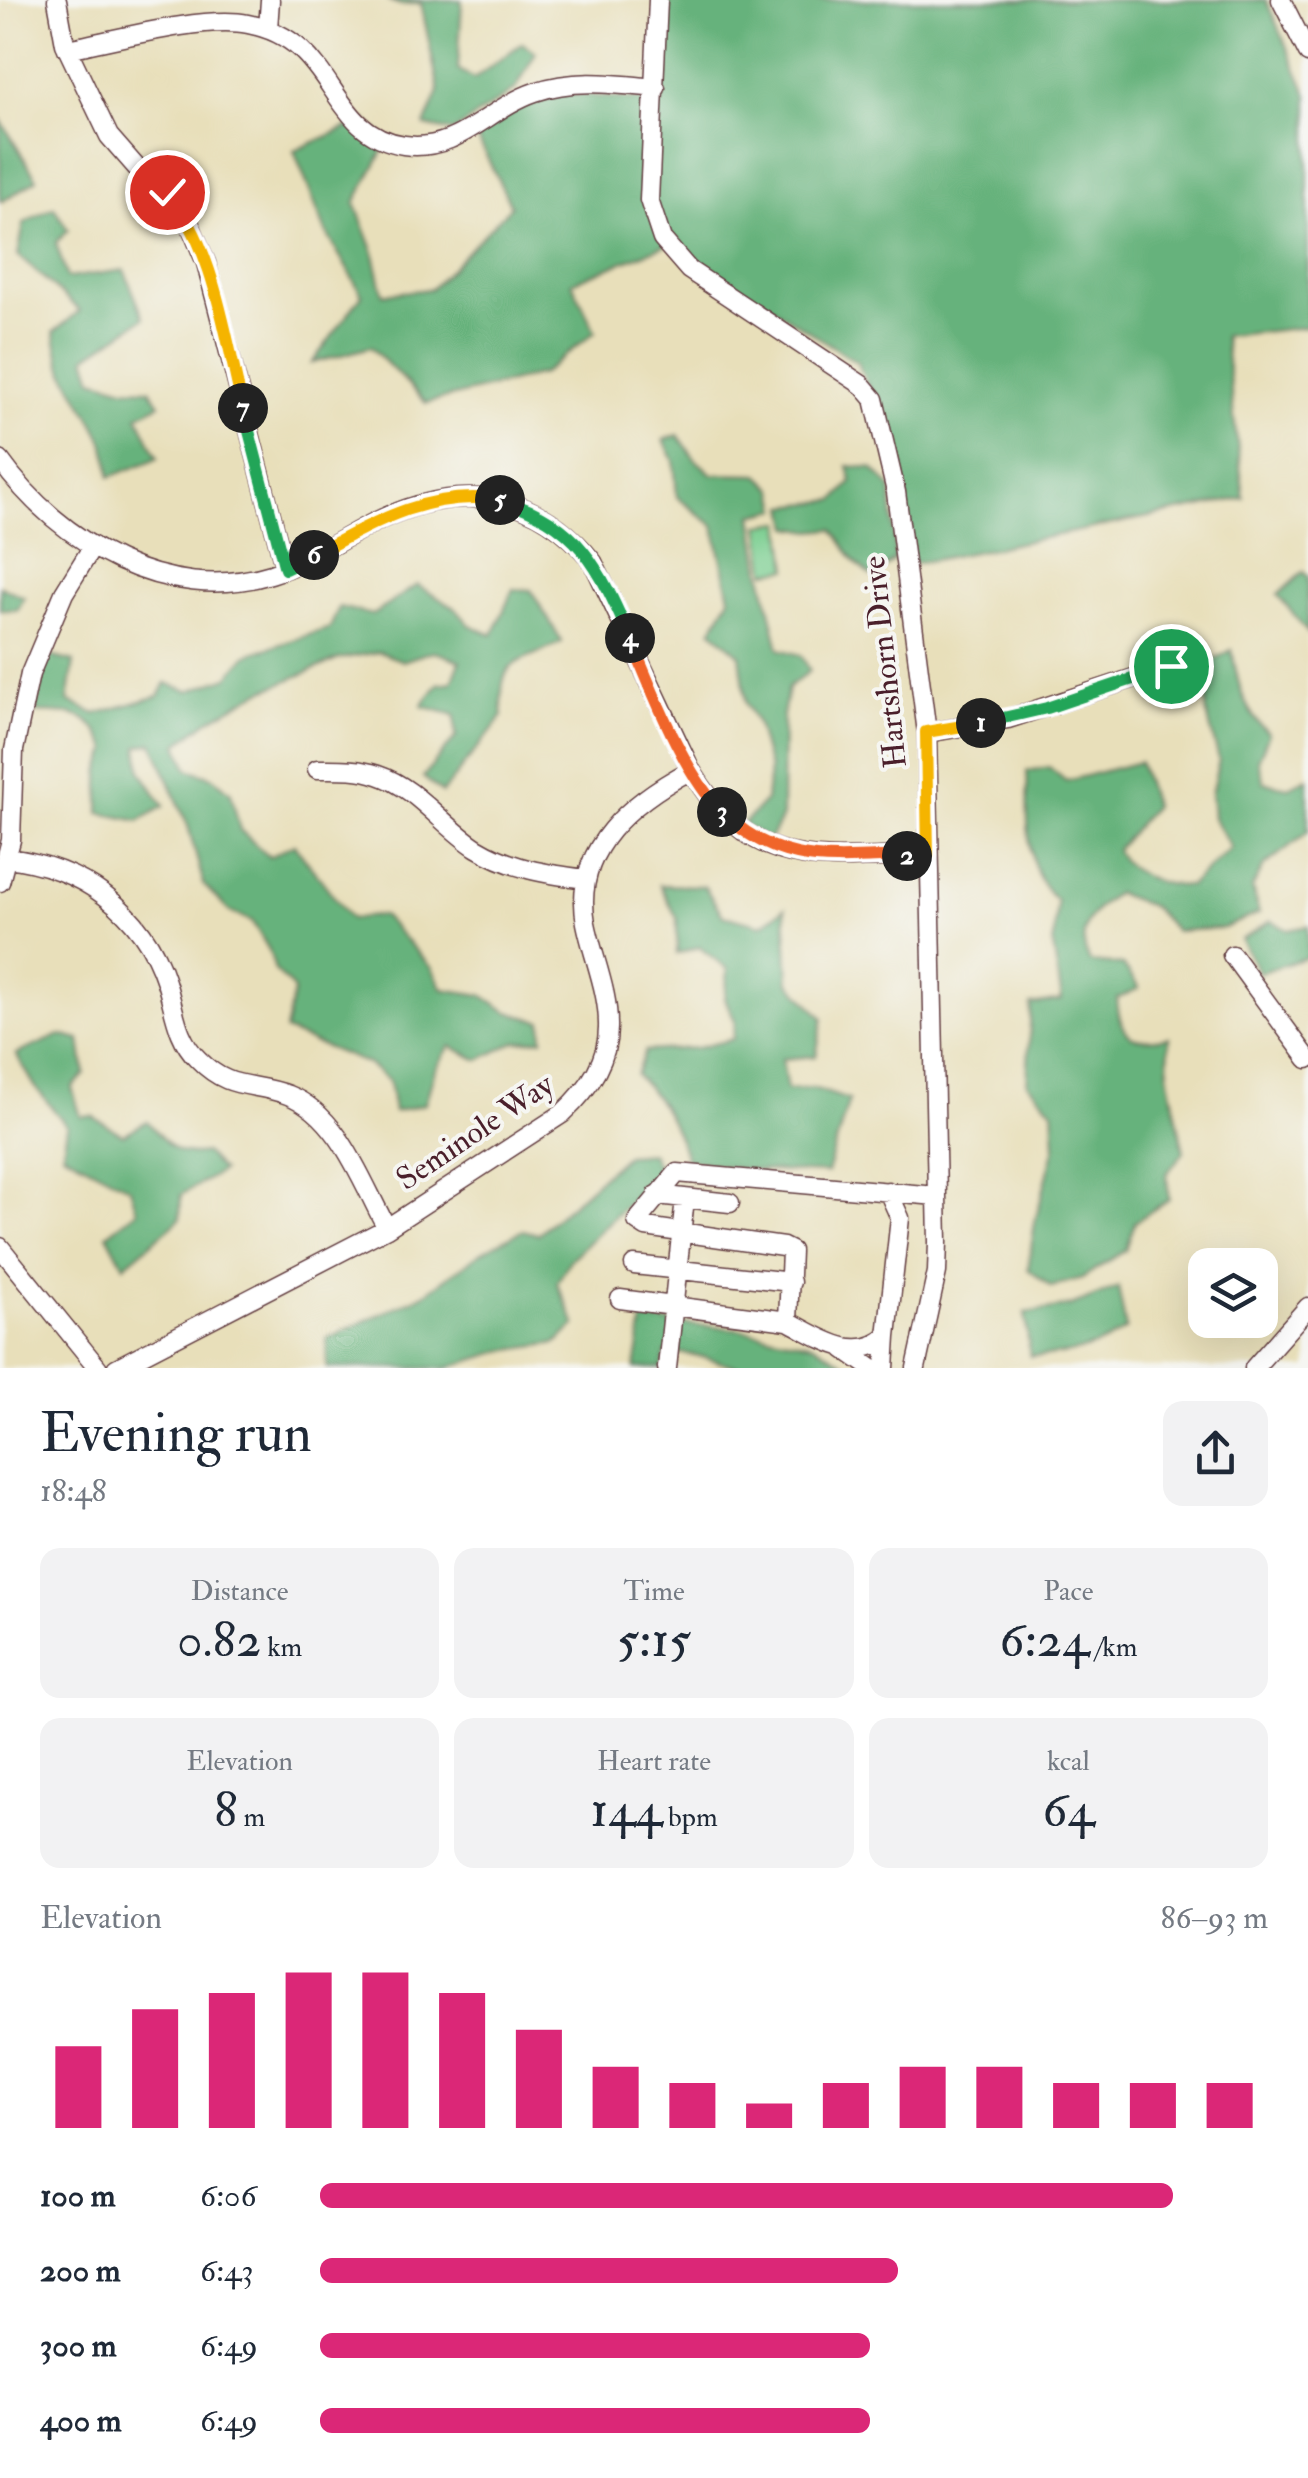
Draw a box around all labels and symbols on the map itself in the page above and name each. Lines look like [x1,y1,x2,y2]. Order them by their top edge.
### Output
pin [125,150,210,235]
pin: 7 [218,383,268,433]
pin: 5 [475,475,525,525]
pin: 6 [289,530,339,580]
street label: Hartshorn Drive [854,554,916,770]
pin: 4 [605,613,655,663]
pin [1129,624,1214,709]
pin: 1 [956,698,1006,748]
pin: 3 [697,787,747,837]
pin: 2 [882,831,932,881]
street label: Seminole Way [389,1064,562,1199]

